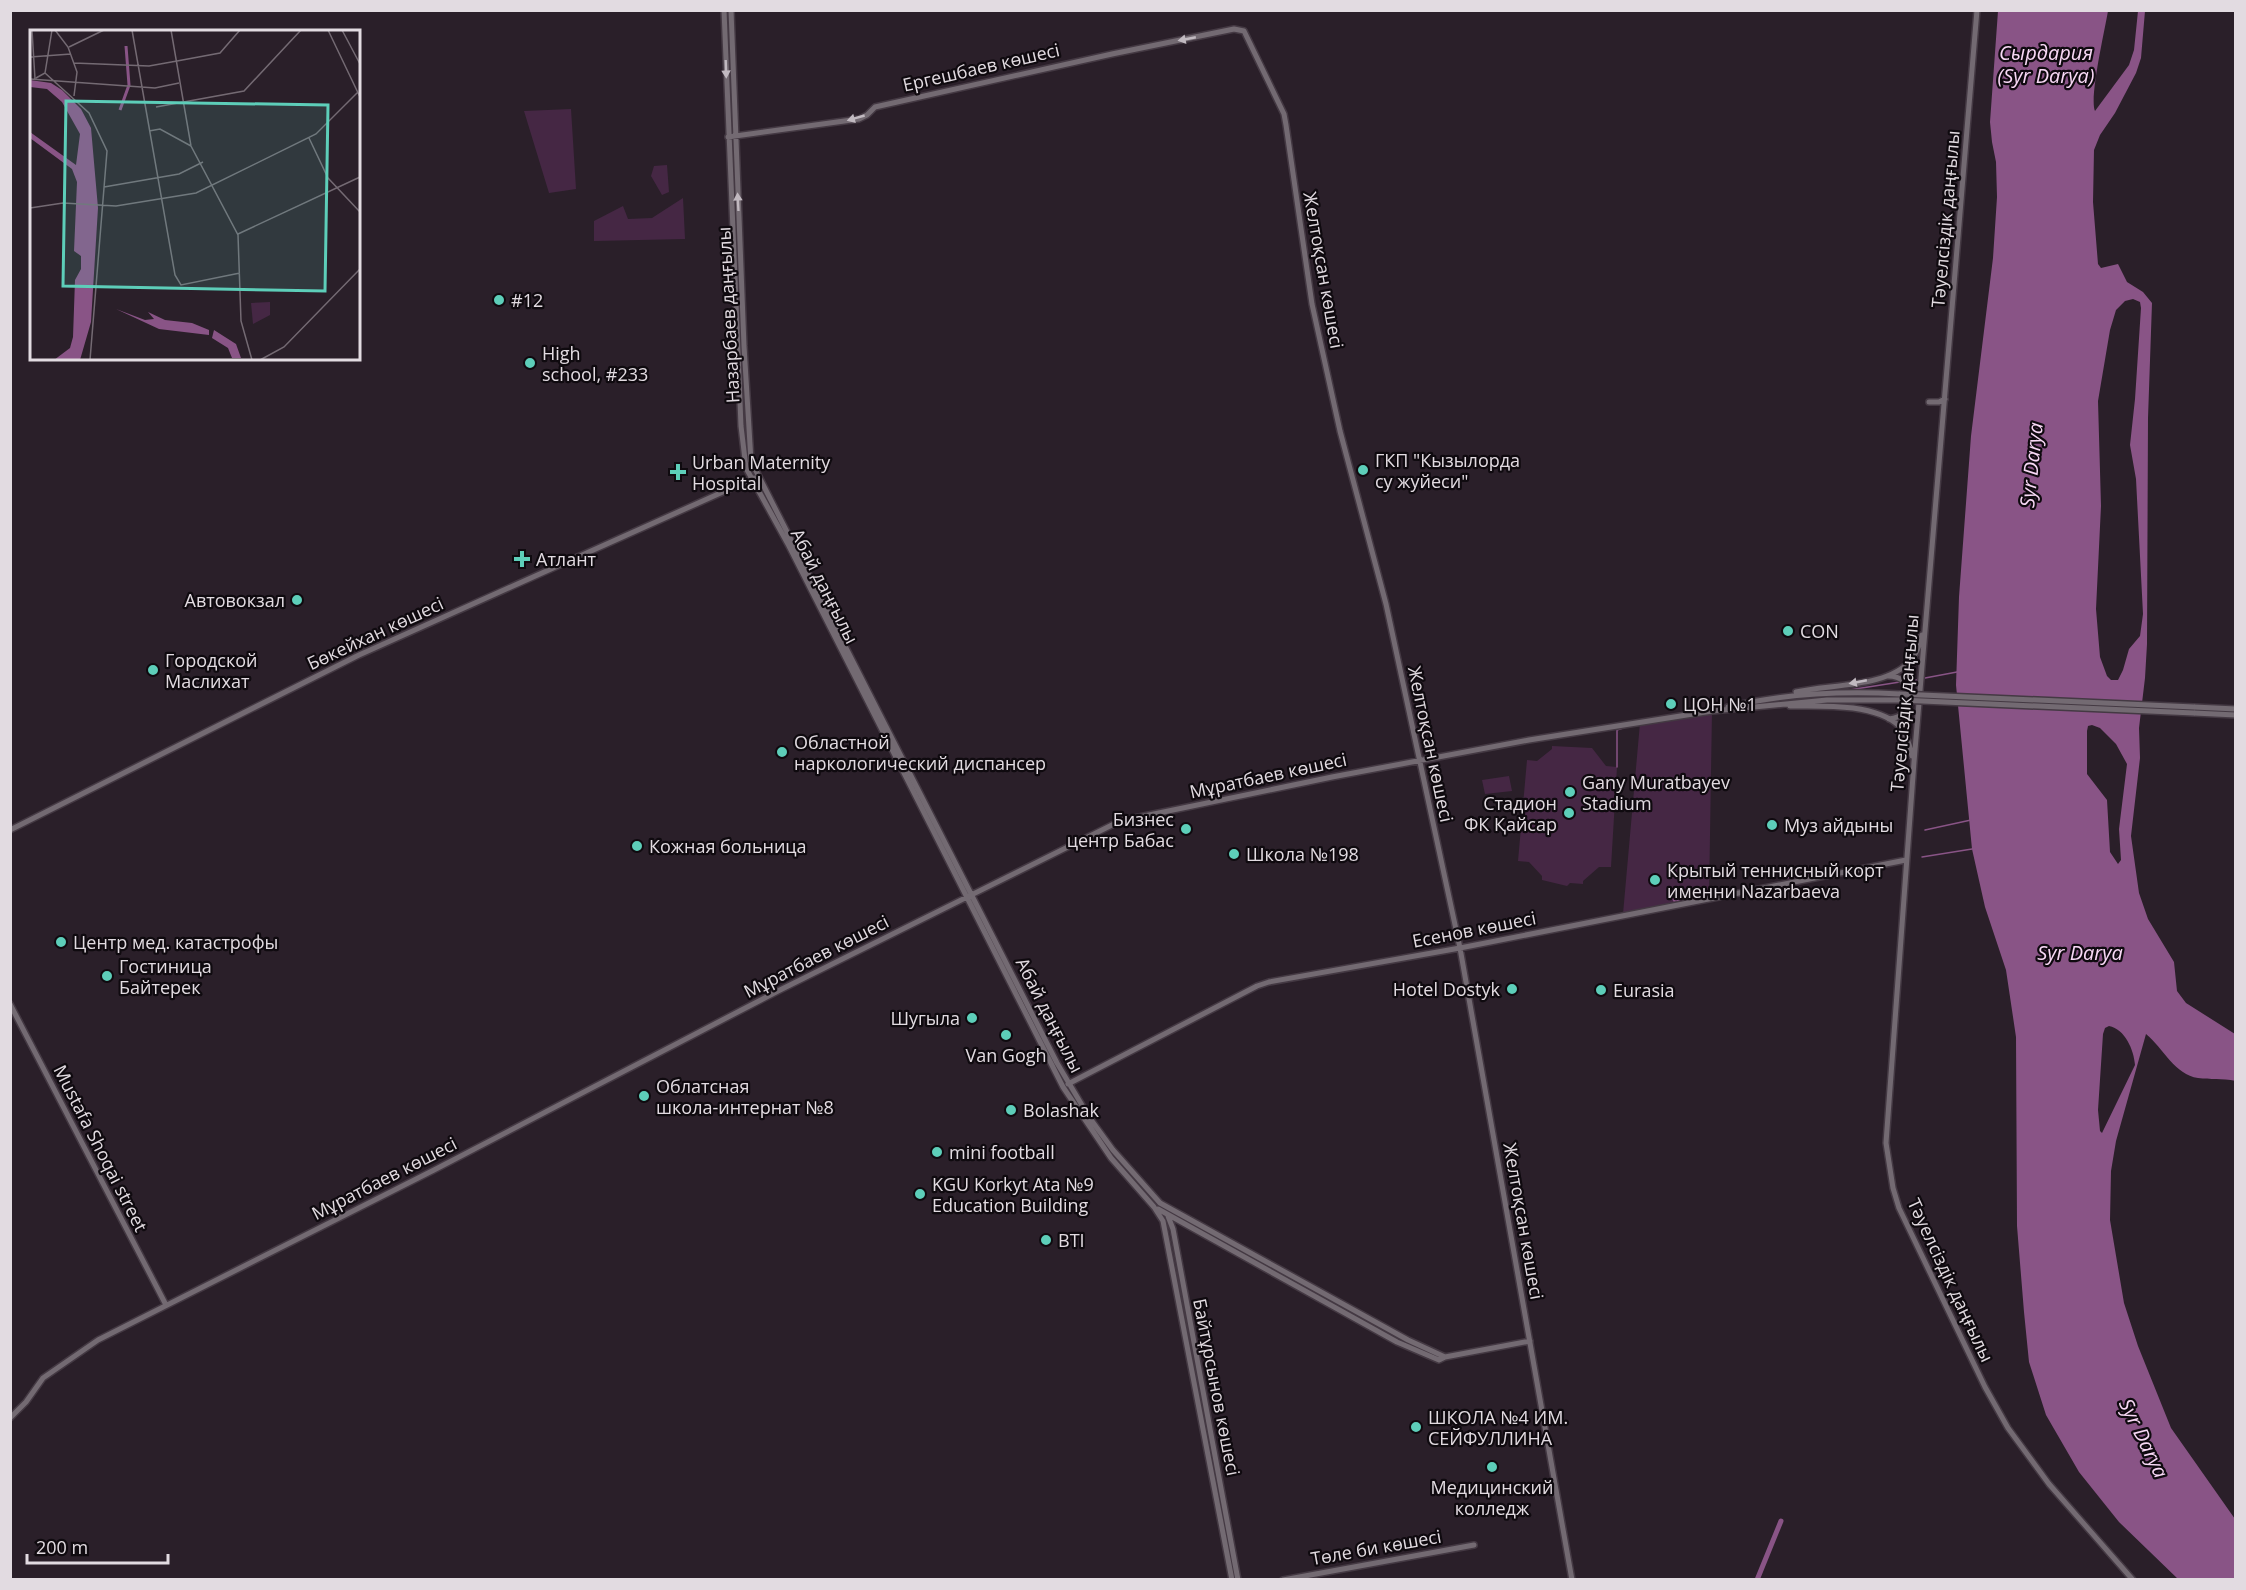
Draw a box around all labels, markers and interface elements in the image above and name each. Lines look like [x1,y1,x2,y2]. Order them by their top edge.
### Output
inset map [30,30,360,360]
one-way arrow [1177,35,1196,44]
street label: Ергешбаев көшесі [900,37,1062,97]
water label: Сырдария (Syr Darya) [1998,39,2094,89]
one-way arrow [721,59,731,78]
one-way arrow [847,114,865,124]
street label: Тәуелсіздік даңғылы [1925,129,1965,309]
street label: Желтоқсан көшесі [1298,190,1350,350]
one-way arrow [734,193,743,212]
street label: Назарбаев даңғылы [711,226,745,404]
place label: #12 [511,288,543,312]
marker: #12 [492,293,506,307]
place label: High school, #233 [542,341,648,386]
marker: High school, #233 [523,356,537,370]
water label: Syr Darya [2013,421,2049,509]
place label: ГКП "Кызылорда су жуйеси" [1375,448,1520,493]
place label: Urban Maternity Hospital [692,450,831,495]
marker: Urban Maternity Hospital [669,463,687,481]
marker: ГКП "Кызылорда су жуйеси" [1356,463,1370,477]
street label: Абай даңғылы [786,524,864,648]
place label: Атлант [536,547,597,571]
marker: Атлант [513,550,531,568]
place label: Автовокзал [185,588,285,612]
street label: Бөкейхан көшесі [303,591,447,675]
marker: Автовокзал [290,593,304,607]
street label: Тәуелсіздік даңғылы [1884,613,1924,793]
place label: CON [1800,619,1839,643]
marker: CON [1781,624,1795,638]
place label: Городской Маслихат [165,648,258,693]
marker: Городской Маслихат [146,663,160,677]
street label: Желтоқсан көшесі [1403,664,1459,824]
one-way arrow [1848,678,1867,687]
place label: ЦОН №1 [1683,692,1757,716]
marker: ЦОН №1 [1664,697,1678,711]
place label: Областной наркологический диспансер [794,730,1046,775]
marker: Областной наркологический диспансер [775,745,789,759]
street label: Мұратбаев көшесі [1187,747,1349,803]
place label: Gany Muratbayev Stadium [1582,770,1730,815]
marker: Gany Muratbayev Stadium [1563,785,1577,799]
place label: Стадион ФК Қайсар [1464,791,1557,836]
marker: Стадион ФК Қайсар [1562,806,1576,820]
place label: Бизнес центр Бабас [1067,807,1174,852]
place label: Муз айдыны [1784,813,1893,837]
marker: Муз айдыны [1765,818,1779,832]
marker: Бизнес центр Бабас [1179,822,1193,836]
place label: Кожная больница [649,834,807,858]
marker: Кожная больница [630,839,644,853]
place label: Школа №198 [1246,842,1359,866]
marker: Школа №198 [1227,847,1241,861]
place label: Крытый теннисный корт именни Nazarbaeva [1667,858,1884,903]
marker: Крытый теннисный корт именни Nazarbaeva [1648,873,1662,887]
street label: Есенов көшесі [1410,905,1538,953]
street label: Мұратбаев көшесі [739,909,893,1003]
place label: Центр мед. катастрофы [73,930,278,954]
marker: Центр мед. катастрофы [54,935,68,949]
water label: Syr Darya [2037,939,2123,966]
street label: Абай даңғылы [1011,953,1089,1077]
place label: Гостиница Байтерек [119,954,212,999]
marker: Гостиница Байтерек [100,969,114,983]
place label: Hotel Dostyk [1393,977,1501,1001]
place label: Eurasia [1613,978,1675,1002]
marker: Hotel Dostyk [1505,982,1519,996]
marker: Eurasia [1594,983,1608,997]
place label: Шугыла [891,1006,960,1030]
marker: Шугыла [965,1011,979,1025]
marker: Van Gogh [999,1028,1013,1042]
place label: Van Gogh [965,1043,1047,1067]
street label: Mustafa Shoqai street [49,1061,153,1235]
place label: Облатсная школа-интернат №8 [656,1074,834,1119]
marker: Облатсная школа-интернат №8 [637,1089,651,1103]
place label: Bolashak [1023,1098,1100,1122]
marker: Bolashak [1004,1103,1018,1117]
street label: Мұратбаев көшесі [307,1131,461,1225]
place label: mini football [949,1140,1055,1164]
street label: Желтоқсан көшесі [1498,1141,1550,1301]
marker: mini football [930,1145,944,1159]
place label: KGU Korkyt Ata №9 Education Building [932,1172,1094,1217]
marker: KGU Korkyt Ata №9 Education Building [913,1187,927,1201]
street label: Тәуелсіздік даңғылы [1903,1194,1999,1366]
place label: BTI [1058,1228,1085,1252]
marker: BTI [1039,1233,1053,1247]
street label: Байтұрсынов көшесі [1188,1296,1246,1478]
water label: Syr Darya [2113,1394,2175,1482]
place label: ШКОЛА №4 ИМ. СЕЙФУЛЛИНА [1428,1405,1568,1450]
marker: ШКОЛА №4 ИМ. СЕЙФУЛЛИНА [1409,1420,1423,1434]
marker: Медицинский колледж [1485,1460,1499,1474]
place label: Медицинский колледж [1431,1475,1554,1520]
street label: Төле би көшесі [1309,1524,1443,1570]
scale bar [27,1527,168,1565]
text: 200 m [36,1535,88,1559]

